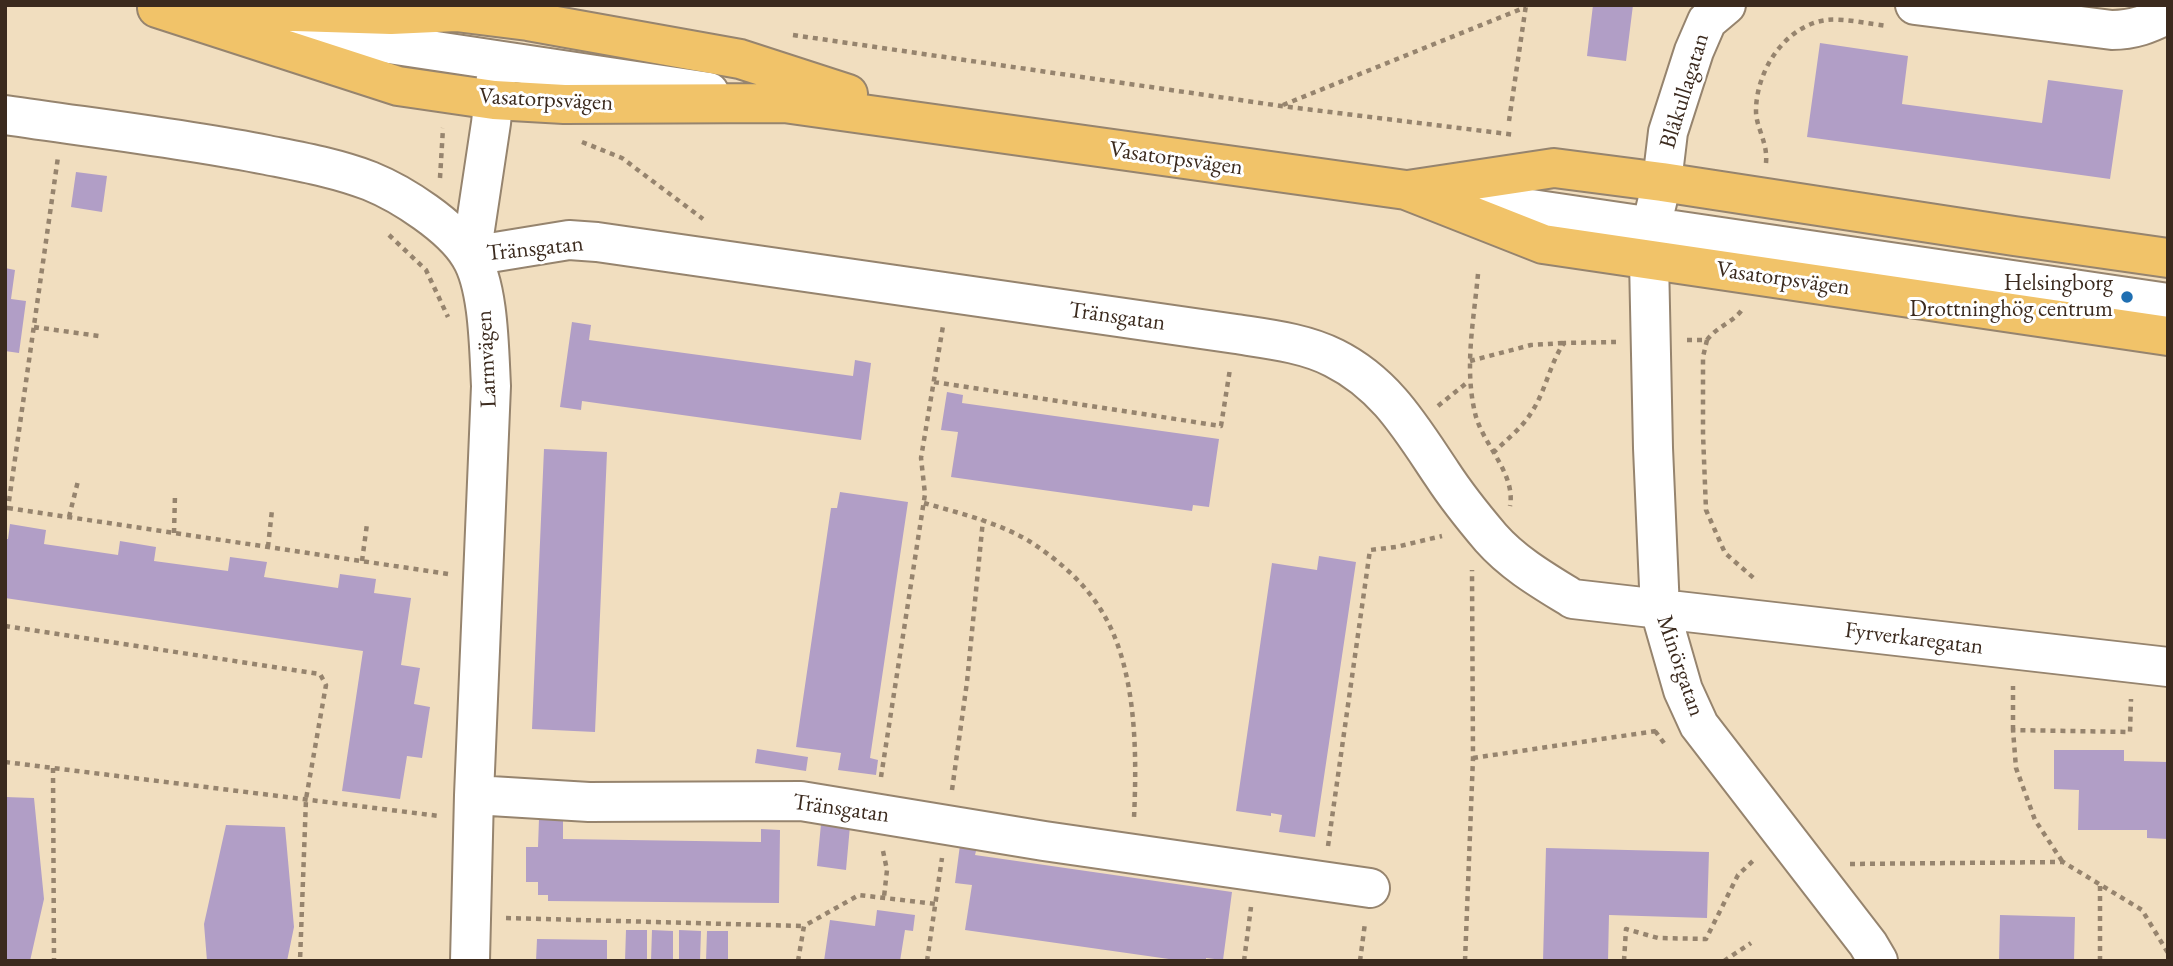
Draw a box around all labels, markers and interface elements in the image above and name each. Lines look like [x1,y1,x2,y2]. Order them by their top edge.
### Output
street label: Blåkullagatan [1654,30,1716,152]
street label: Vasatorpsvägen [478,83,614,117]
street label: Vasatorpsvägen [1107,136,1245,182]
street label: Tränsgatan [485,230,585,268]
street label: Vasatorpsvägen [1714,256,1852,302]
place label: Helsingborg Drottninghög centrum [1909,270,2113,324]
marker: Helsingborg Drottninghög centrum [2119,289,2135,305]
street label: Tränsgatan [1067,297,1167,337]
street label: Larmvägen [471,310,503,408]
street label: Minörgatan [1650,612,1710,720]
street label: Fyrverkaregatan [1843,617,1985,661]
street label: Tränsgatan [791,789,891,829]

